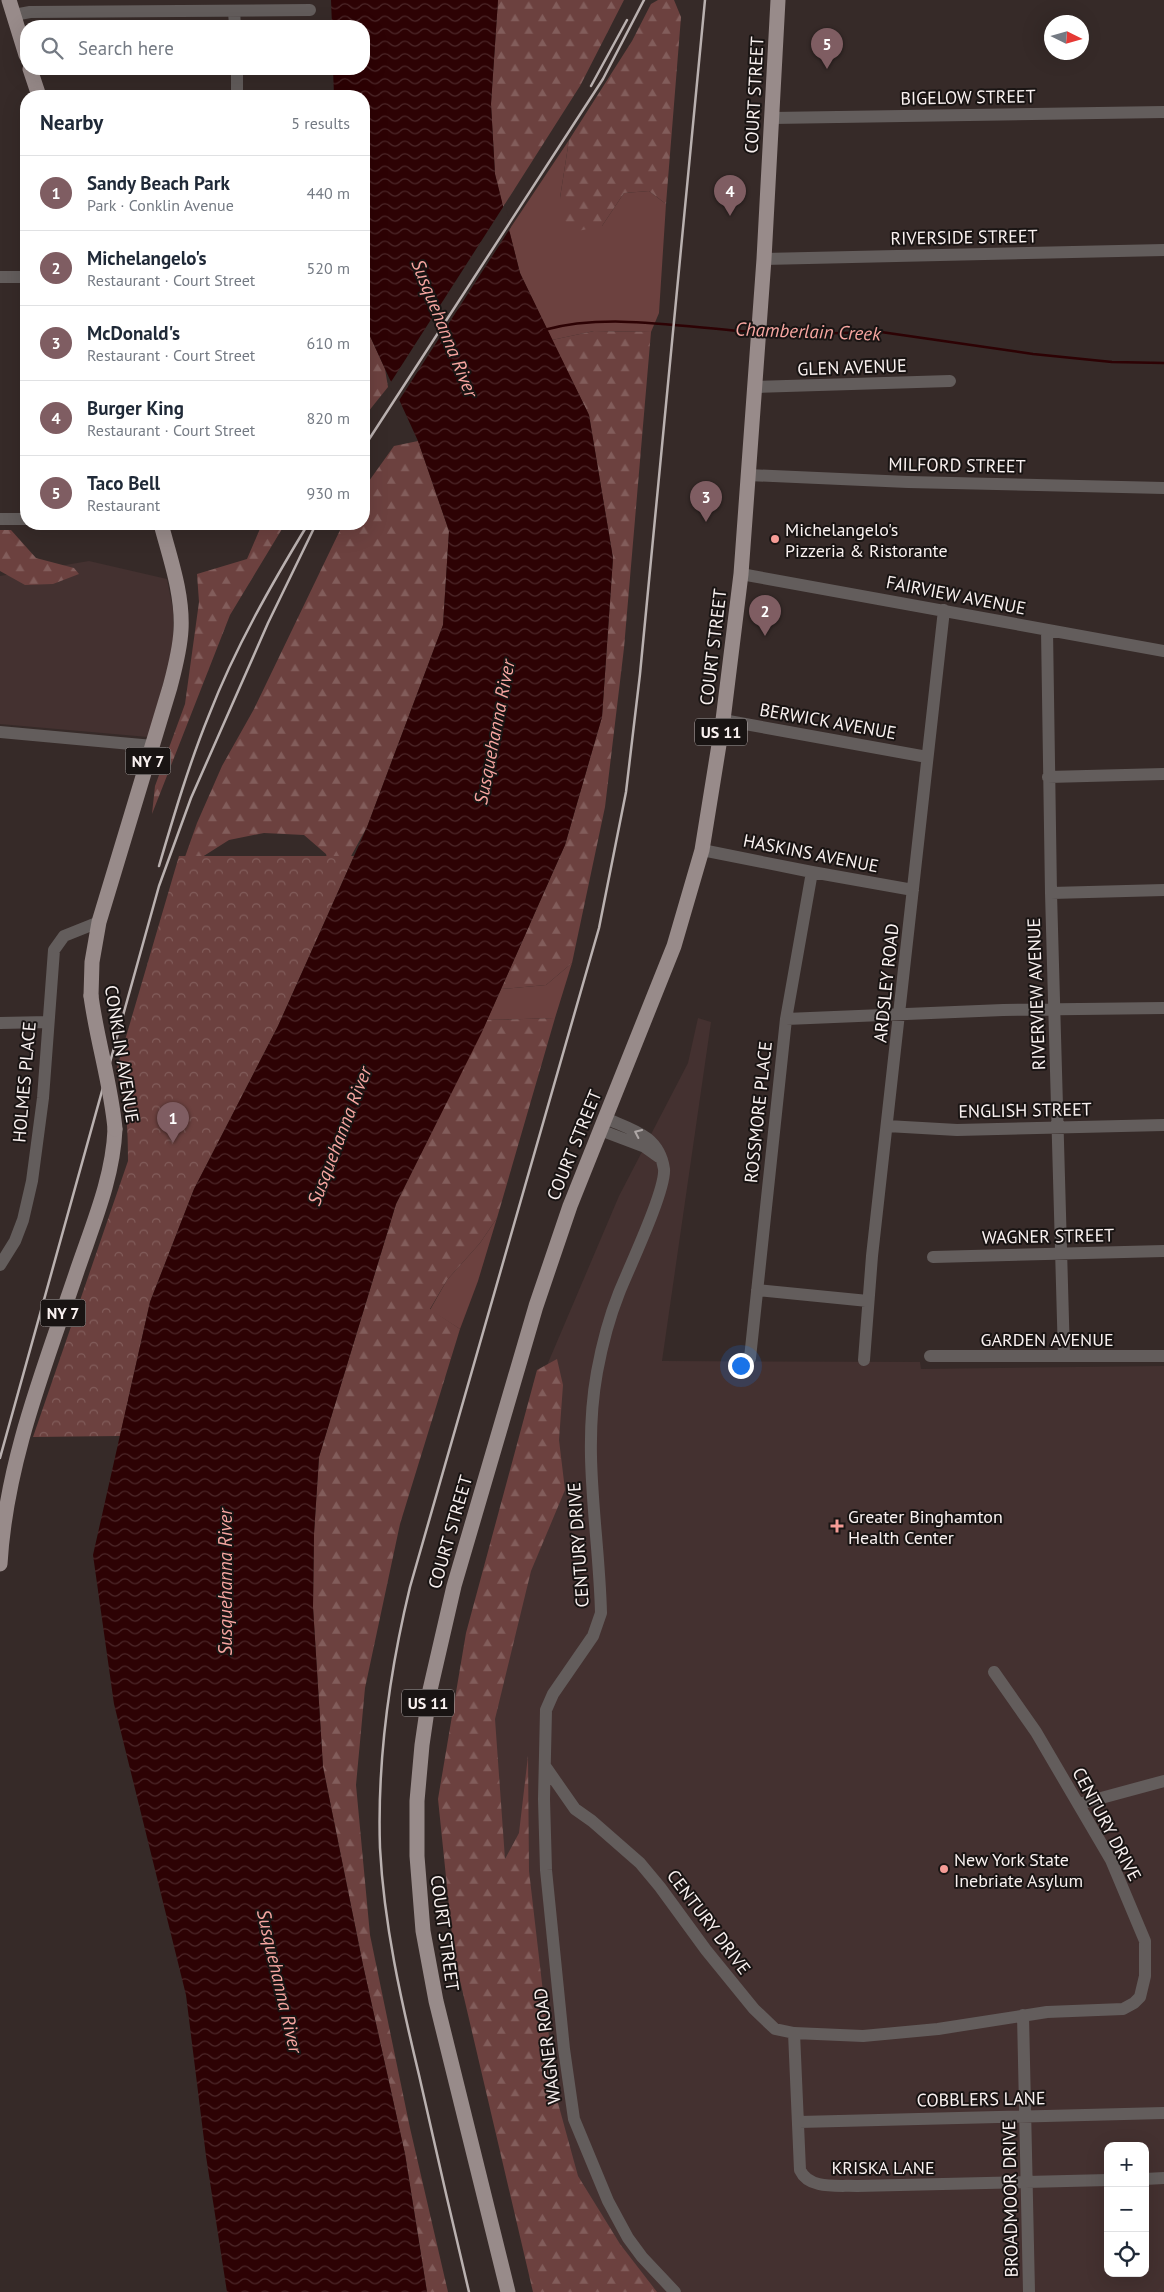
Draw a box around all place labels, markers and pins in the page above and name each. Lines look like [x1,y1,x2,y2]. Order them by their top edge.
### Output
pin: 5 [811,28,843,69]
pin: 4 [714,175,746,216]
pin: 3 [690,481,722,522]
place label: Michelangelo's Pizzeria & Ristorante [785,518,948,562]
marker: Michelangelo's Pizzeria & Ristorante [769,533,781,545]
pin: 2 [749,595,781,636]
pin: 1 [157,1102,189,1143]
place label: Greater Binghamton Health Center [848,1505,1003,1549]
marker: Greater Binghamton Health Center [830,1519,844,1533]
place label: New York State Inebriate Asylum [954,1848,1083,1892]
marker: New York State Inebriate Asylum [938,1863,950,1875]

